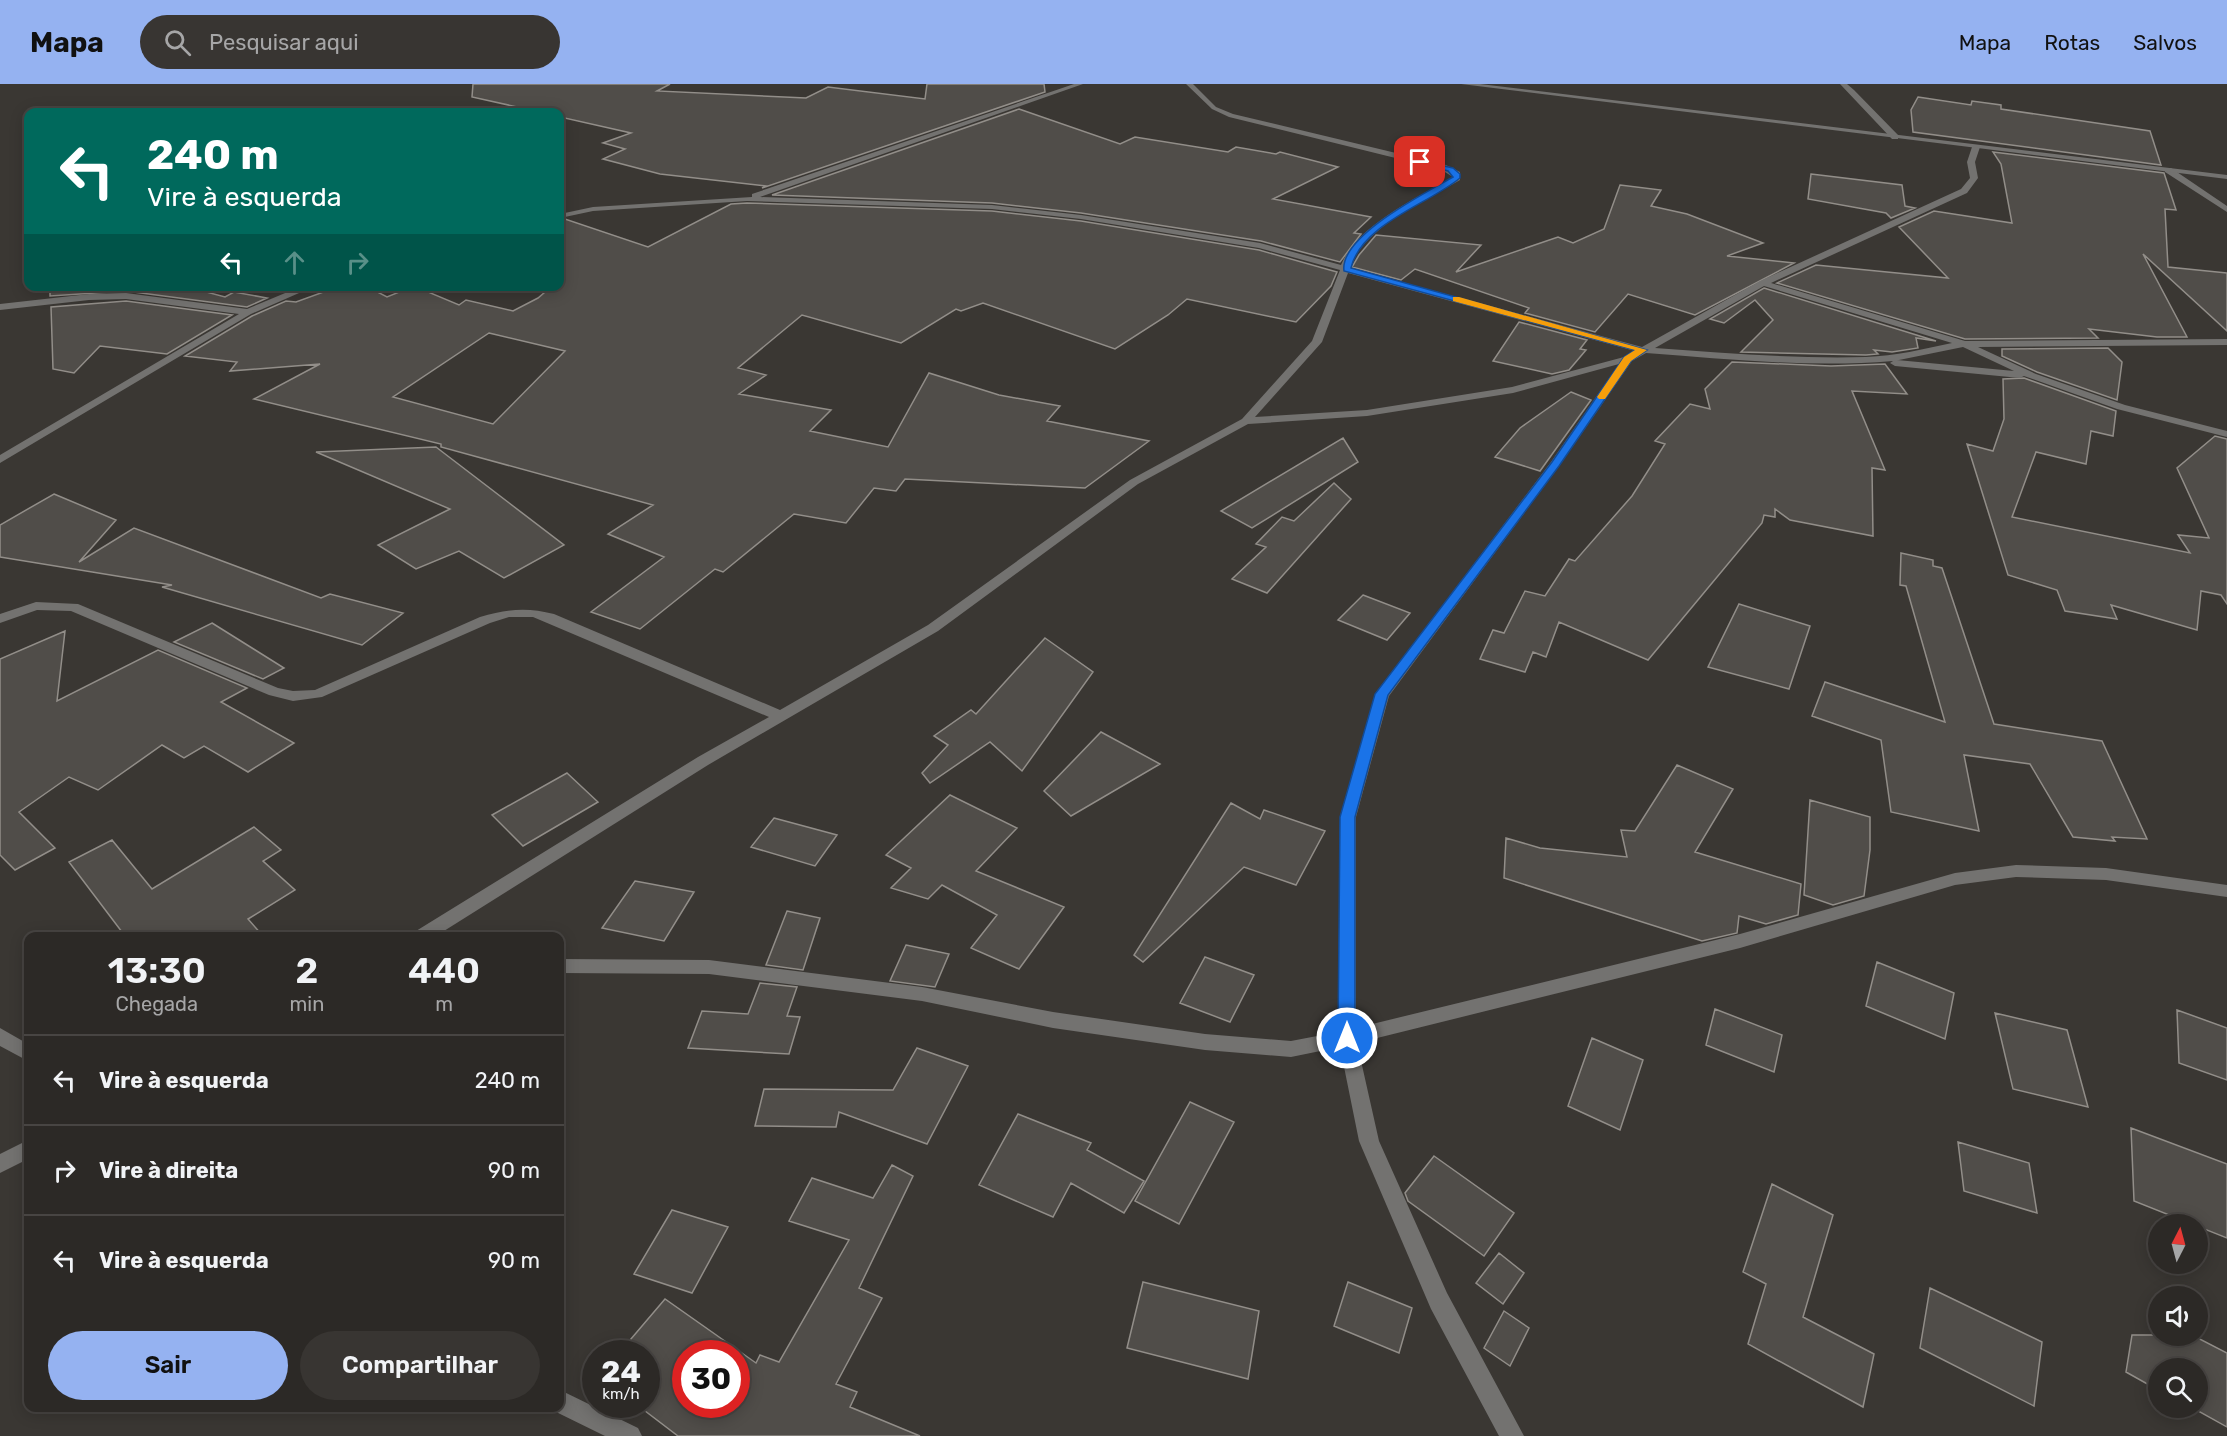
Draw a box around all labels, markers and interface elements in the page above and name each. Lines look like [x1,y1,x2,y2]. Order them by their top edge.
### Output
search box [140,15,560,69]
text: Mapa [30,26,104,59]
icon: search [161,26,194,59]
text: Pesquisar aqui [209,29,359,56]
text: Mapa [1959,30,2011,55]
text: Rotas [2044,30,2100,55]
text: Salvos [2133,30,2197,55]
text: 240 m [147,130,279,180]
icon: left [48,132,126,210]
pin [1394,136,1445,187]
icon: arrive [1403,145,1436,178]
text: Vire à esquerda [147,181,342,213]
icon: left [215,246,248,279]
icon: ahead [278,246,311,279]
icon: right [341,246,374,279]
text: 13:30 [108,949,206,992]
text: 2 [295,949,318,992]
text: 440 [408,949,480,992]
text: Chegada [115,992,198,1016]
text: min [290,992,324,1016]
text: m [435,992,453,1016]
position arrow [1315,1006,1379,1070]
icon: left [48,1064,81,1097]
text: Vire à esquerda [99,1067,269,1094]
text: 240 m [475,1067,540,1094]
icon: right [48,1154,81,1187]
text: Vire à direita [99,1157,238,1184]
text: 90 m [488,1157,540,1184]
north arrow [2148,1214,2208,1274]
map controls [2148,1214,2208,1418]
icon: left [48,1244,81,1277]
text: Vire à esquerda [99,1247,269,1274]
text: 90 m [488,1247,540,1274]
button: sound [2148,1286,2208,1346]
button: Sair [48,1331,288,1400]
button: Compartilhar [300,1331,540,1400]
speed limit sign: 30 [672,1340,750,1418]
text: 24 [601,1354,641,1390]
button: search [2148,1358,2208,1418]
text: km/h [602,1385,640,1403]

